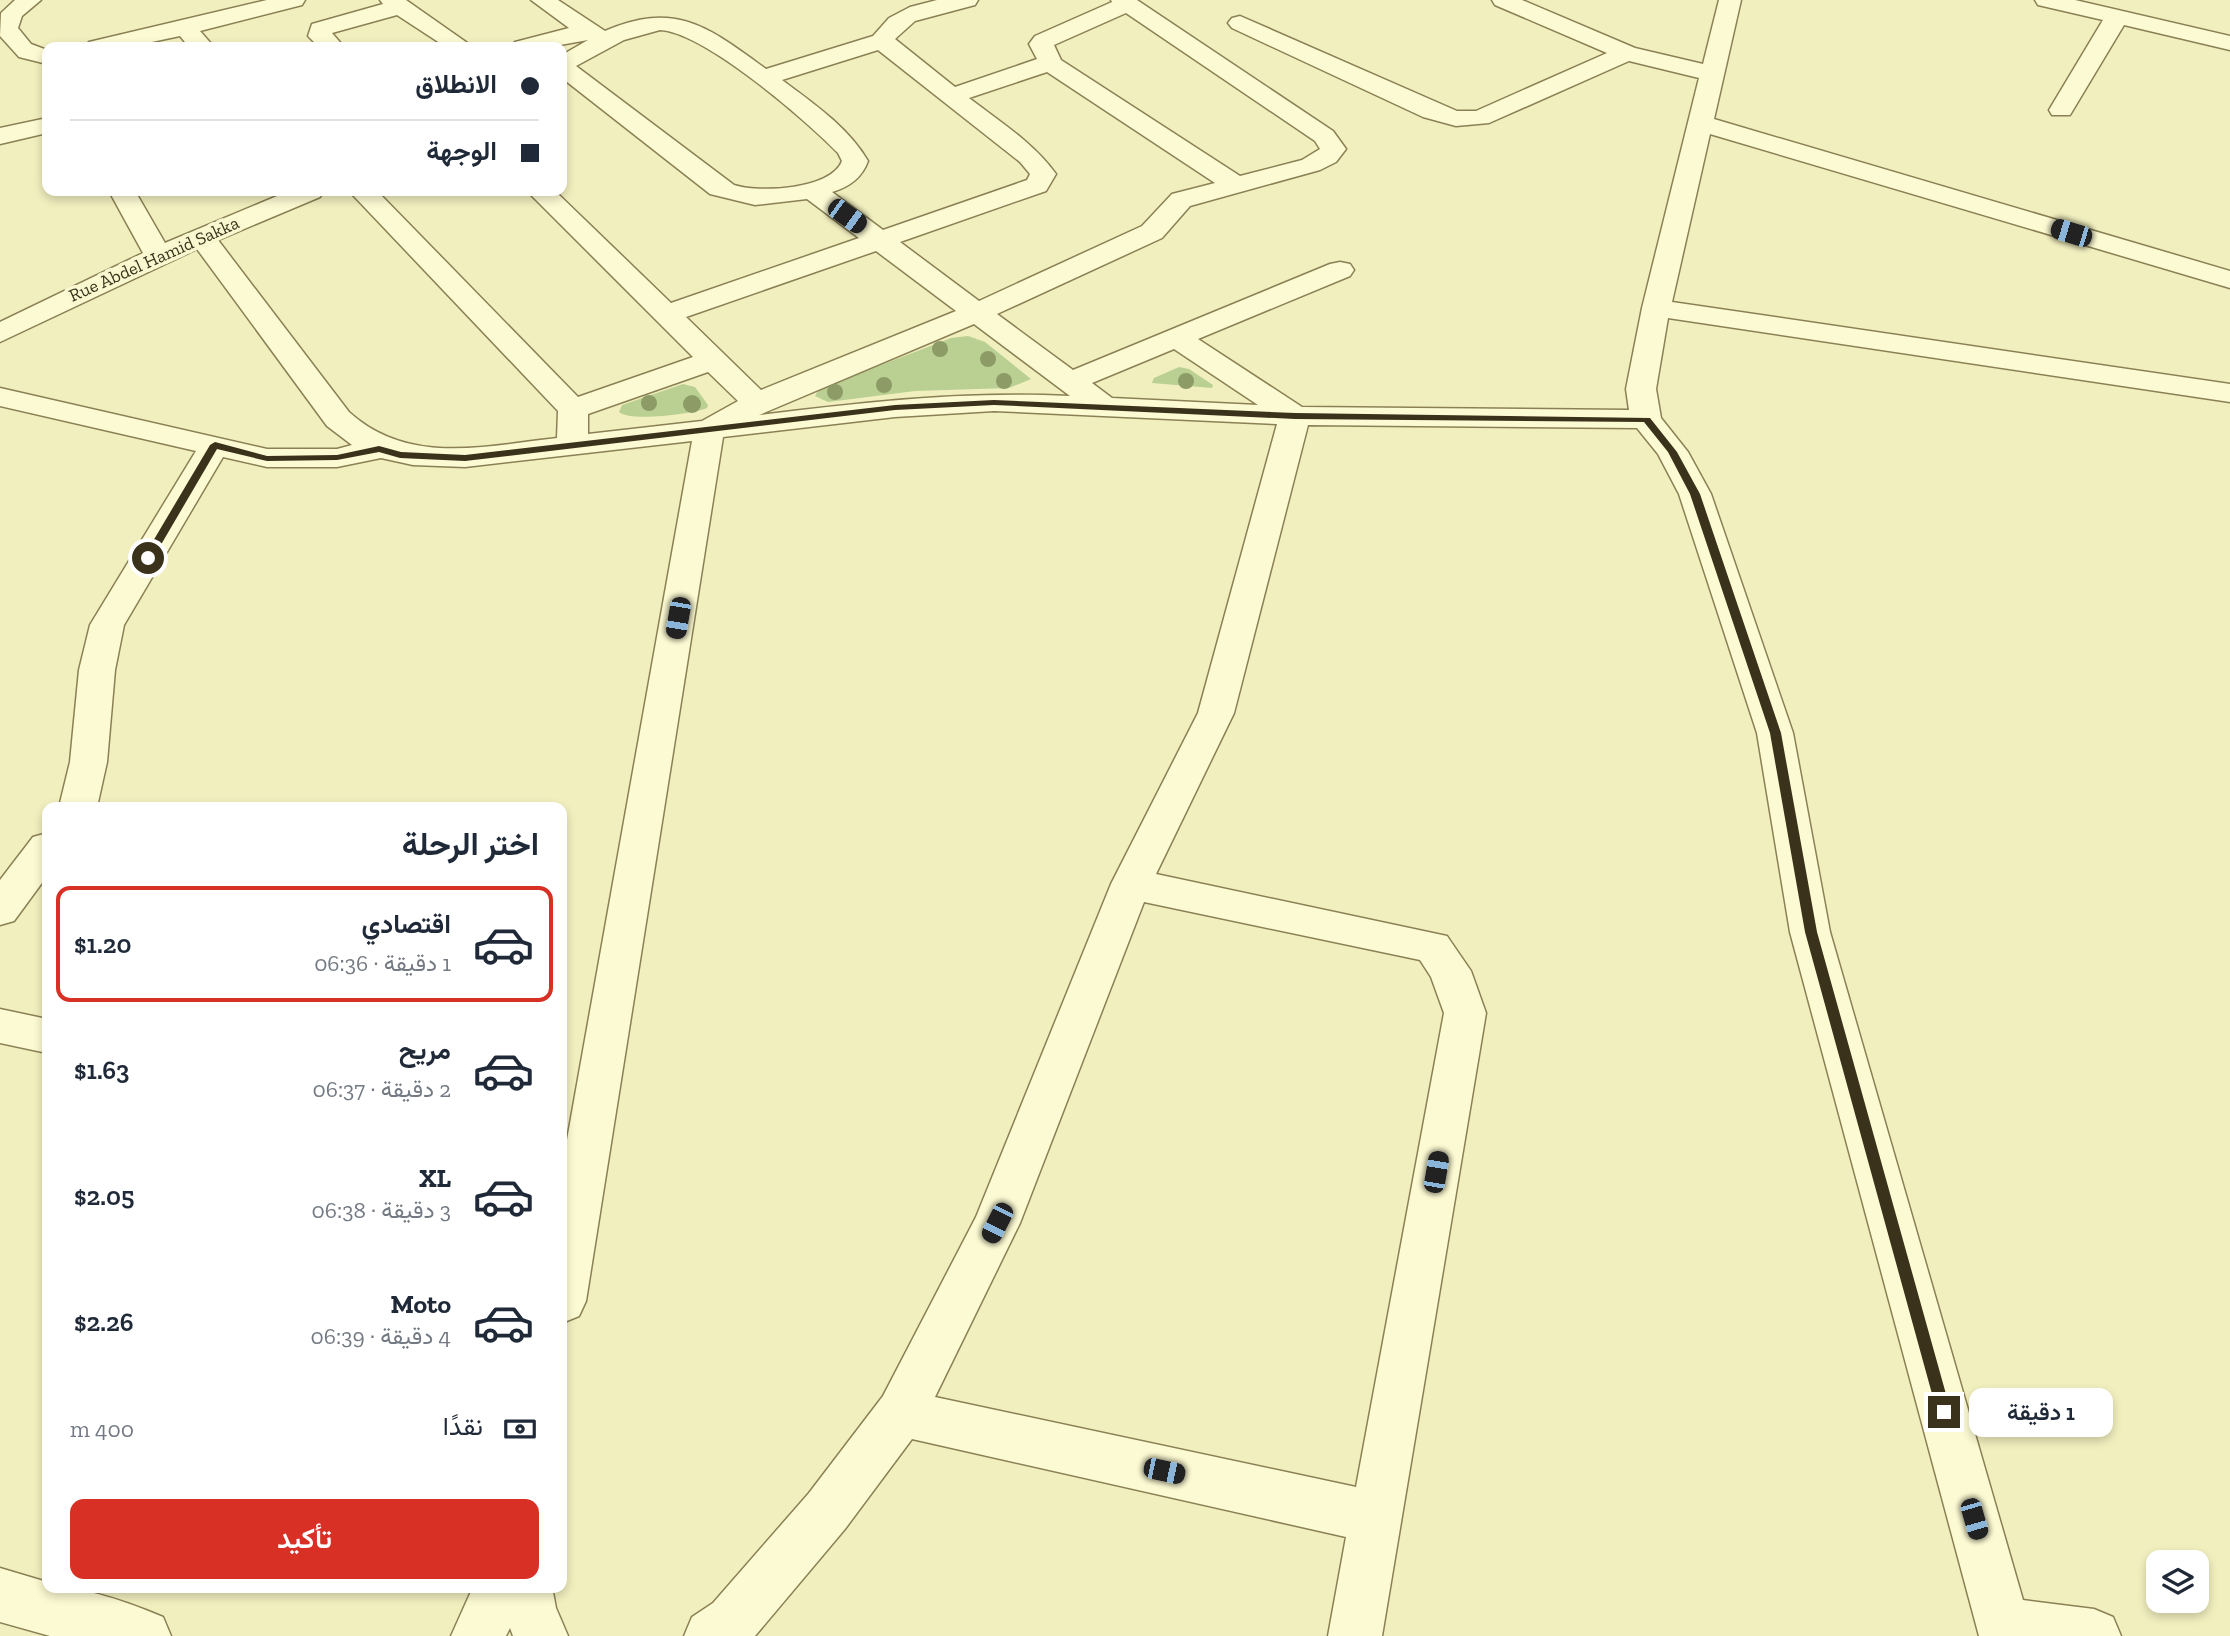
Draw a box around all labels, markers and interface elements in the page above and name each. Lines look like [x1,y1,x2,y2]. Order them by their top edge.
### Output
text: الانطلاق [415,68,497,100]
text: الوجهة [426,135,497,167]
car [824,195,871,237]
street label: Rue Abdel Hamid Sakka [65,211,243,306]
car [2048,217,2095,249]
route start [132,542,164,574]
car [665,595,692,641]
text: اختر الرحلة [402,825,539,863]
text: اقتصادي [362,908,451,940]
icon: car [472,913,535,976]
text: $1.20 [74,928,131,960]
text: 1 دقيقة · 06:36 [314,949,451,977]
text: مريح [399,1034,451,1066]
icon: car [472,1039,535,1102]
text: $1.63 [74,1054,130,1086]
text: 2 دقيقة · 06:37 [313,1075,451,1103]
car [1423,1149,1450,1195]
text: XL [419,1162,451,1194]
icon: car [472,1165,535,1228]
text: $2.05 [74,1180,135,1212]
text: 3 دقيقة · 06:38 [312,1196,451,1224]
car [979,1200,1016,1246]
text: Moto [391,1288,451,1320]
icon: car [472,1291,535,1354]
text: $2.26 [74,1306,134,1338]
text: 4 دقيقة · 06:39 [311,1322,451,1350]
callout: 1 دقيقة [1968,1388,2112,1436]
route end [1928,1396,1960,1428]
text: 1 دقيقة [2007,1398,2075,1426]
text: نقدًا [443,1410,483,1442]
icon: cash [501,1410,539,1448]
text: 400 m [70,1415,134,1443]
car [1142,1456,1187,1486]
car [1959,1496,1990,1542]
button: تأكيد [70,1499,539,1579]
map controls [2146,1550,2209,1613]
button: layers [2146,1550,2209,1613]

